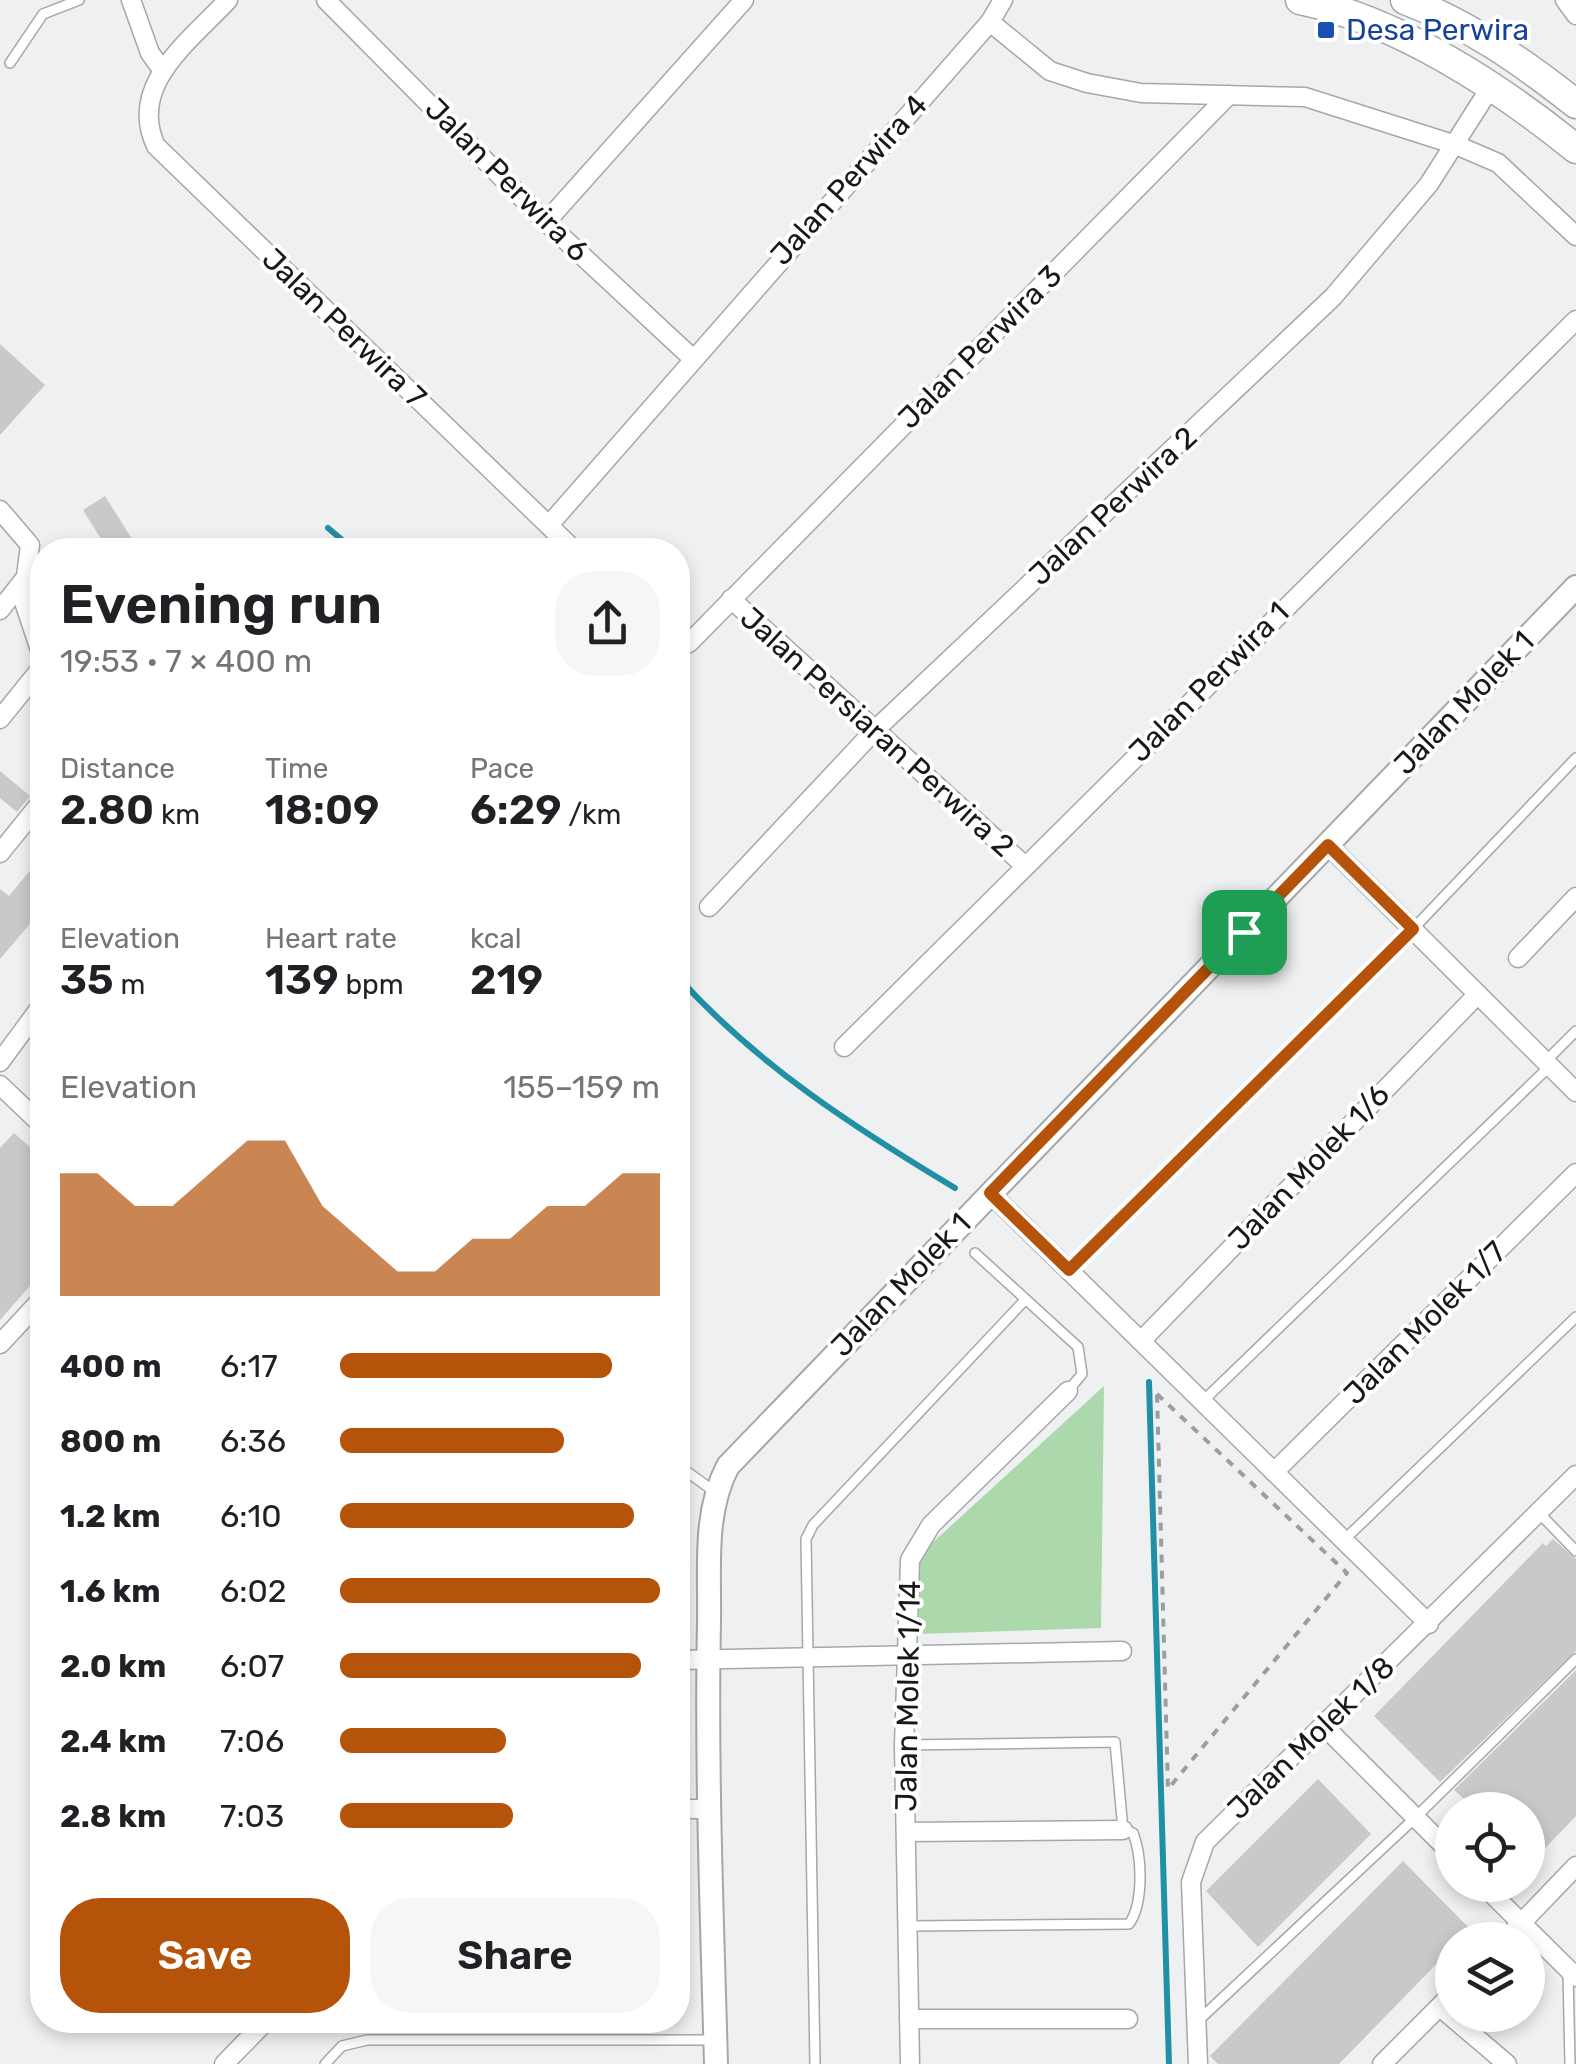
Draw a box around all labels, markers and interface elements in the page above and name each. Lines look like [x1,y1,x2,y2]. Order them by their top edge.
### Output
place label: Desa Perwira [1346,12,1529,48]
marker: Desa Perwira [1315,19,1337,41]
street label: Jalan Perwira 4 [763,87,935,273]
street label: Jalan Perwira 6 [418,91,596,269]
street label: Jalan Perwira 7 [255,241,433,415]
street label: Jalan Perwira 3 [891,258,1069,436]
street label: Jalan Perwira 2 [1022,419,1204,593]
button: share [555,571,660,676]
text: Evening run [60,572,382,637]
street label: Jalan Perwira 1 [1122,595,1296,769]
street label: Jalan Persiaran Perwira 2 [733,600,1021,864]
street label: Jalan Molek 1 [1387,624,1541,782]
text: 19:53 · 7 × 400 m [60,642,312,680]
text: Distance [60,752,175,785]
text: Time [265,752,328,785]
text: Pace [470,752,534,785]
text: 2.80 [60,785,154,835]
text: 18:09 [265,785,379,835]
text: 6:29 [470,785,562,835]
text: km [154,798,200,831]
text: /km [562,798,621,831]
pin [1202,890,1287,975]
icon: arrive [1217,905,1272,960]
text: Elevation [60,922,180,955]
text: Heart rate [265,922,397,955]
text: kcal [470,922,521,955]
text: 35 [60,955,114,1005]
text: 139 [265,955,339,1005]
text: 219 [470,955,543,1005]
text: m [114,968,145,1001]
text: bpm [339,968,404,1001]
text: Elevation [60,1068,197,1106]
text: 155–159 m [503,1068,660,1106]
street label: Jalan Molek 1/6 [1221,1077,1397,1257]
street label: Jalan Molek 1 [824,1206,978,1364]
street label: Jalan Molek 1/7 [1336,1234,1514,1412]
text: 400 m [60,1347,162,1385]
text: 6:17 [220,1347,278,1385]
text: 800 m [60,1422,161,1460]
text: 6:36 [220,1422,286,1460]
text: 1.2 km [60,1497,161,1535]
text: 6:10 [220,1497,282,1535]
text: 1.6 km [60,1572,161,1610]
text: 6:02 [220,1572,287,1610]
street label: Jalan Molek 1/14 [888,1580,928,1812]
text: 2.0 km [60,1647,166,1685]
text: 6:07 [220,1647,284,1685]
street label: Jalan Molek 1/8 [1220,1649,1402,1827]
text: 2.4 km [60,1722,166,1760]
text: 7:06 [220,1722,284,1760]
map controls [1435,1792,1545,2032]
button: locate [1435,1792,1545,1902]
text: 2.8 km [60,1797,166,1835]
text: 7:03 [220,1797,284,1835]
button: Save [60,1898,350,2013]
button: Share [370,1898,660,2013]
button: layers [1435,1922,1545,2032]

